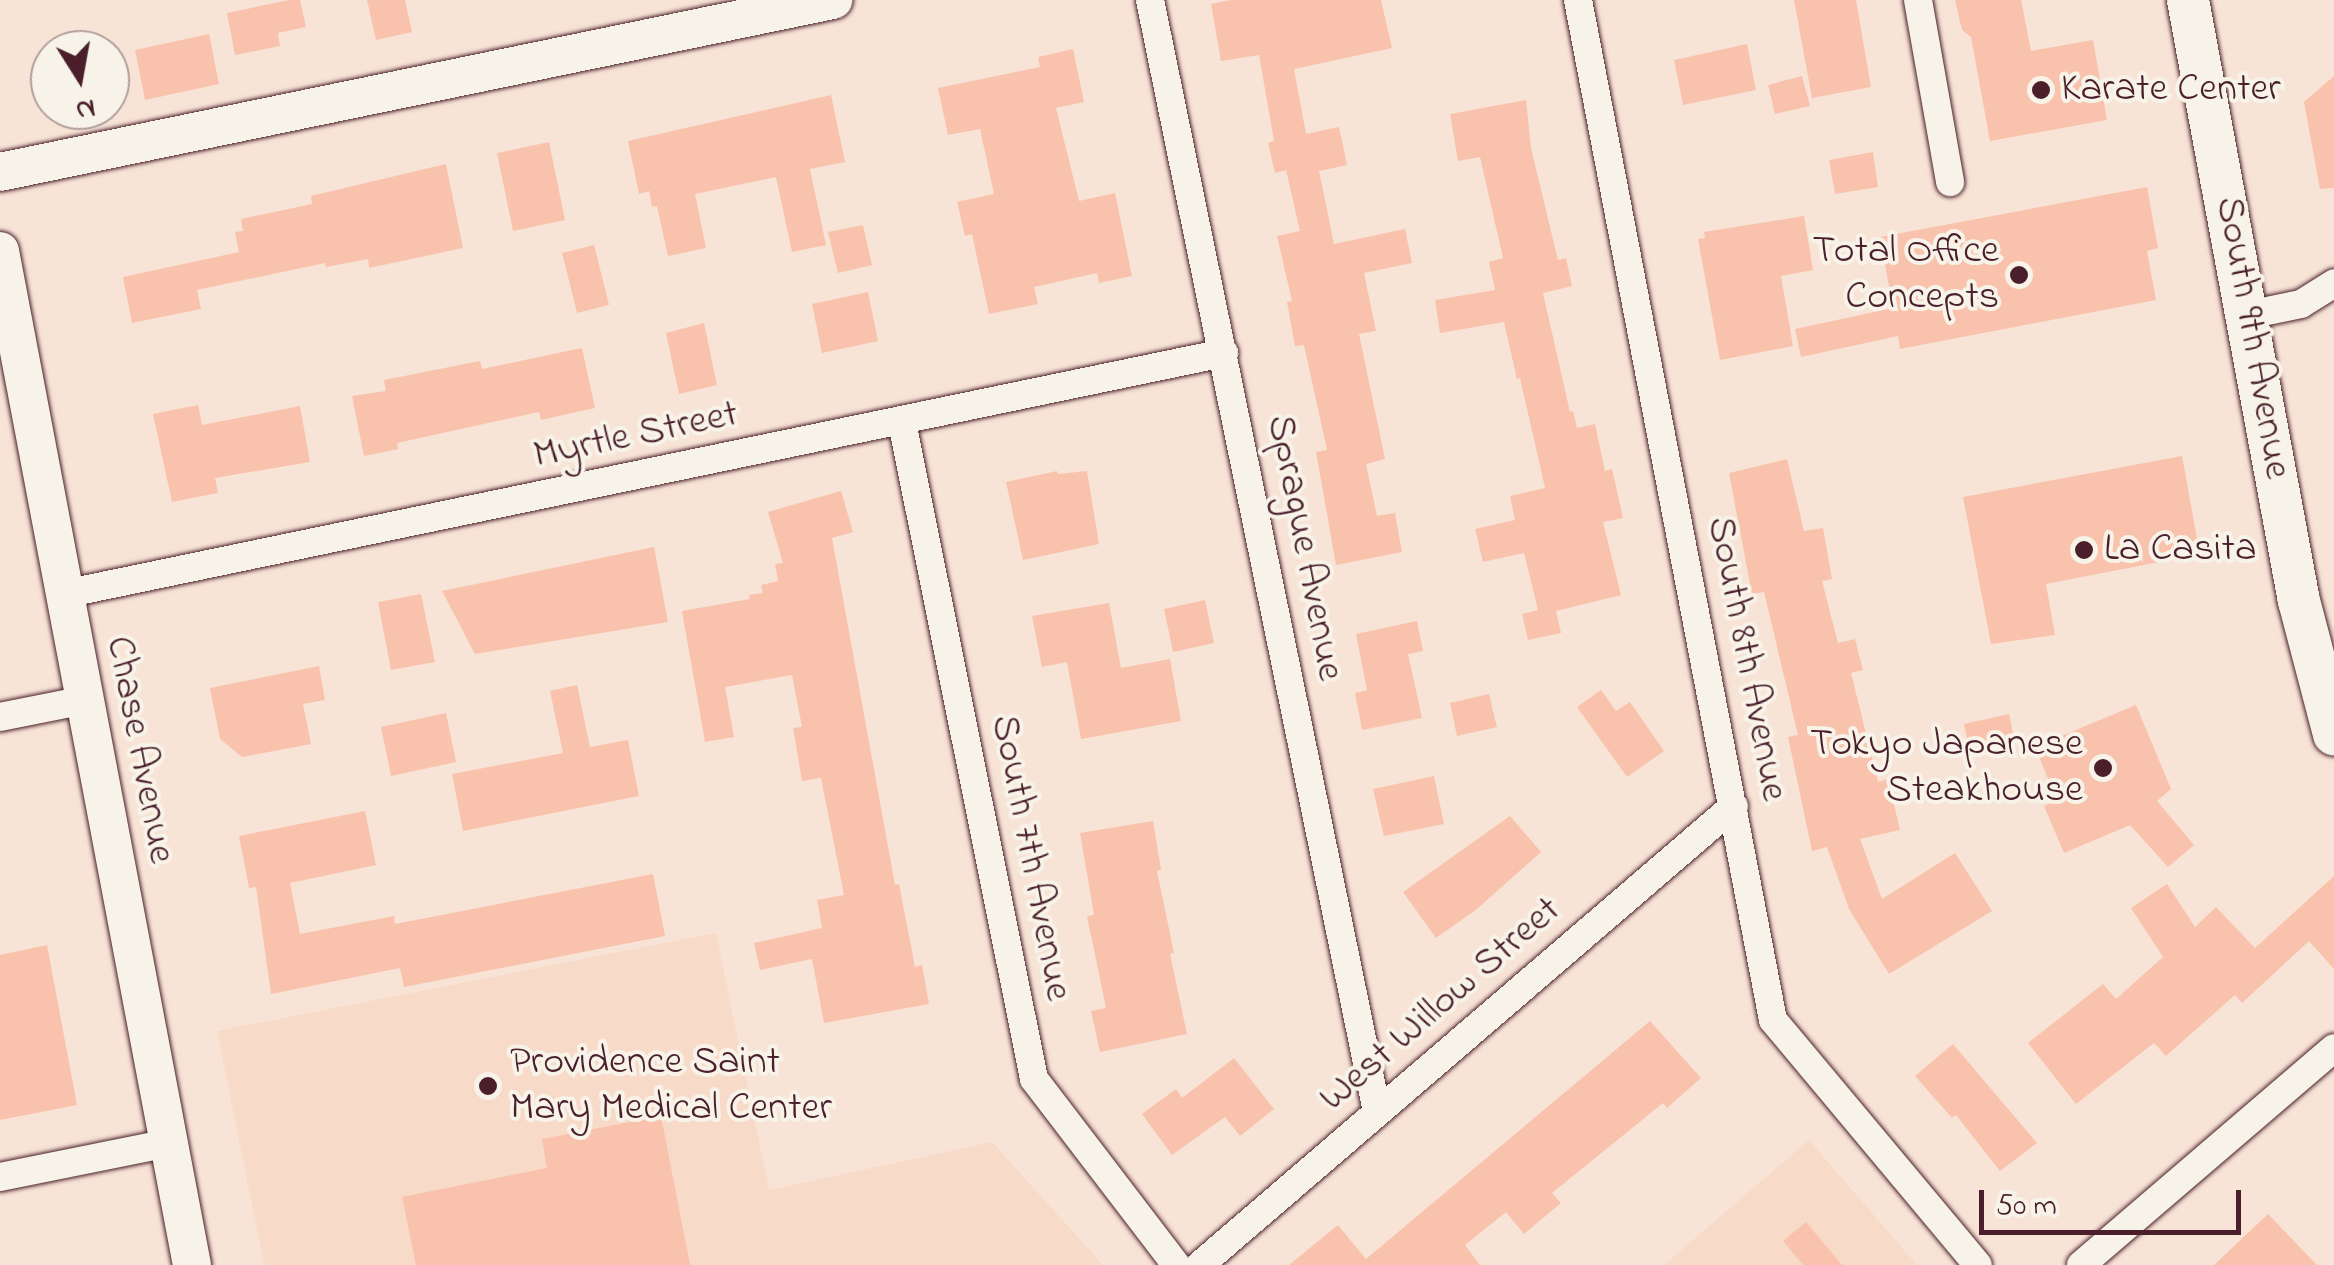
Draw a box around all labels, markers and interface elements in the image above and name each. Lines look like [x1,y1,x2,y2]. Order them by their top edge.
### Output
north arrow [30,30,130,130]
place label: Karate Center [2061,66,2281,114]
marker: Karate Center [2030,79,2052,101]
text: N [72,86,99,130]
street label: South 9th Avenue [2204,193,2300,483]
place label: Total Office Concepts [1812,228,1999,322]
marker: Total Office Concepts [2008,264,2030,286]
street label: Myrtle Street [529,391,743,481]
street label: Sprague Avenue [1255,411,1353,685]
street label: South 8th Avenue [1695,513,1797,805]
place label: La Casita [2104,526,2257,574]
marker: La Casita [2073,539,2095,561]
street label: Chase Avenue [93,632,185,868]
street label: South 7th Avenue [979,711,1081,1005]
place label: Tokyo Japanese Steakhouse [1810,721,2083,815]
marker: Tokyo Japanese Steakhouse [2092,757,2114,779]
street label: West Willow Street [1310,887,1572,1123]
place label: Providence Saint Mary Medical Center [510,1039,832,1133]
marker: Providence Saint Mary Medical Center [475,1073,501,1099]
scale bar [1984,1170,2246,1232]
text: 50 m [1996,1185,2057,1229]

